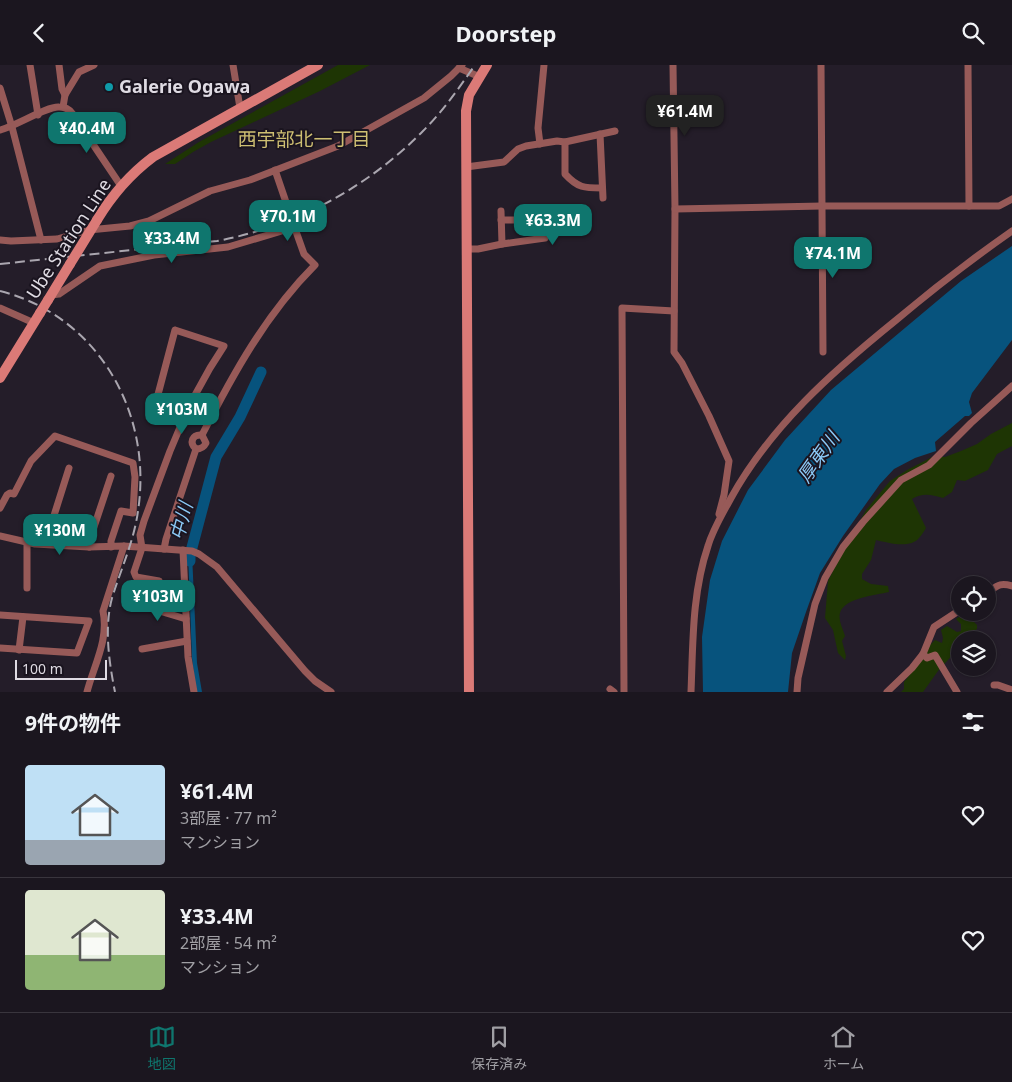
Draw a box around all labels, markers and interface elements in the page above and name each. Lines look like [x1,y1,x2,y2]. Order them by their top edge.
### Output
text: Doorstep [455,18,557,48]
icon: back [25,19,53,47]
icon: search [959,19,987,47]
place label: Galerie Ogawa [119,74,250,98]
marker: Galerie Ogawa [103,81,115,93]
pin: ¥61.4M [644,95,726,137]
text: ¥61.4M [657,100,713,122]
pin: ¥40.4M [46,111,128,154]
text: ¥40.4M [59,117,115,139]
district label: 西宇部北一丁目 [237,126,371,152]
street label: Ube Station Line [20,174,116,303]
pin: ¥70.1M [247,199,329,242]
pin: ¥63.3M [512,203,594,246]
text: ¥70.1M [260,205,316,227]
text: ¥63.3M [525,209,581,231]
pin: ¥33.4M [131,221,213,264]
text: ¥33.4M [144,227,200,249]
pin: ¥74.1M [792,237,874,279]
text: ¥74.1M [805,242,861,264]
pin: ¥103M [147,393,217,435]
text: ¥103M [156,398,208,420]
water label: 厚東川 [791,425,846,488]
water label: 中川 [164,497,199,543]
pin: ¥130M [25,513,95,556]
text: ¥130M [34,519,86,541]
map controls [951,576,996,676]
button: locate [951,576,996,621]
pin: ¥103M [123,579,193,622]
text: ¥103M [132,585,184,607]
button: layers [951,631,996,676]
scale bar [15,657,108,680]
text: 100 m [22,659,63,678]
icon: filters [959,708,987,736]
text: 9件の物件 [25,709,121,737]
text: ¥61.4M [180,777,254,805]
icon: home [65,785,125,845]
icon: heart [959,801,987,829]
text: 3部屋 · 77 m² [180,807,277,829]
text: マンション [180,831,260,853]
text: ¥33.4M [180,902,254,930]
icon: home [65,910,125,970]
icon: heart [959,926,987,954]
text: 2部屋 · 54 m² [180,932,277,954]
text: マンション [180,956,260,978]
tab: 地図 [148,1023,176,1073]
tab: 保存済み [471,1023,527,1073]
tab: ホーム [823,1023,864,1073]

